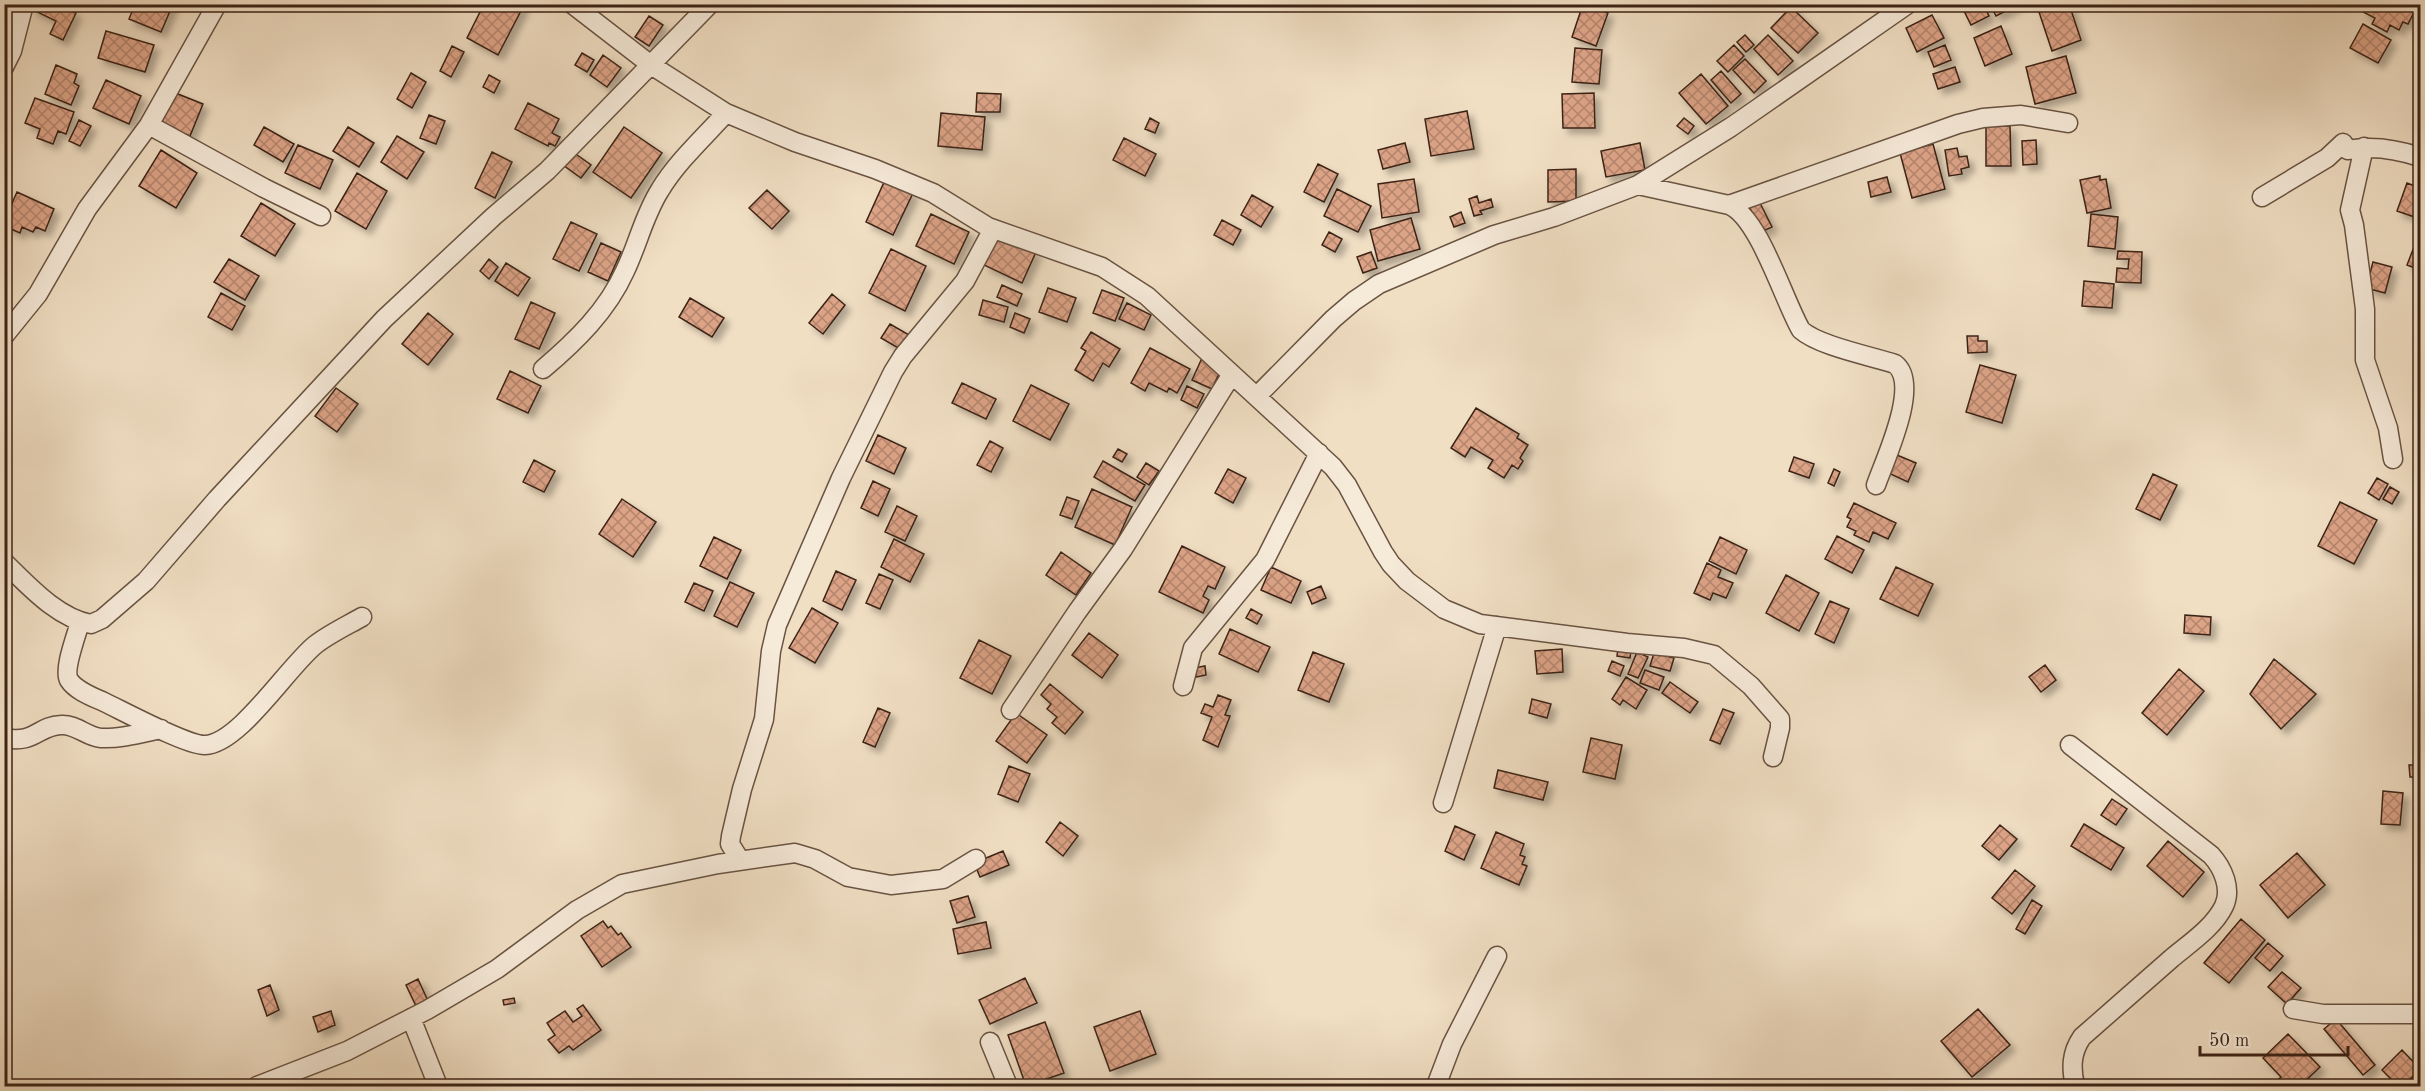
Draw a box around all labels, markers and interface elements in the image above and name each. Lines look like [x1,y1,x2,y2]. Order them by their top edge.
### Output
scale bar [2200,1019,2348,1057]
text: 50 m [2209,1032,2249,1050]

